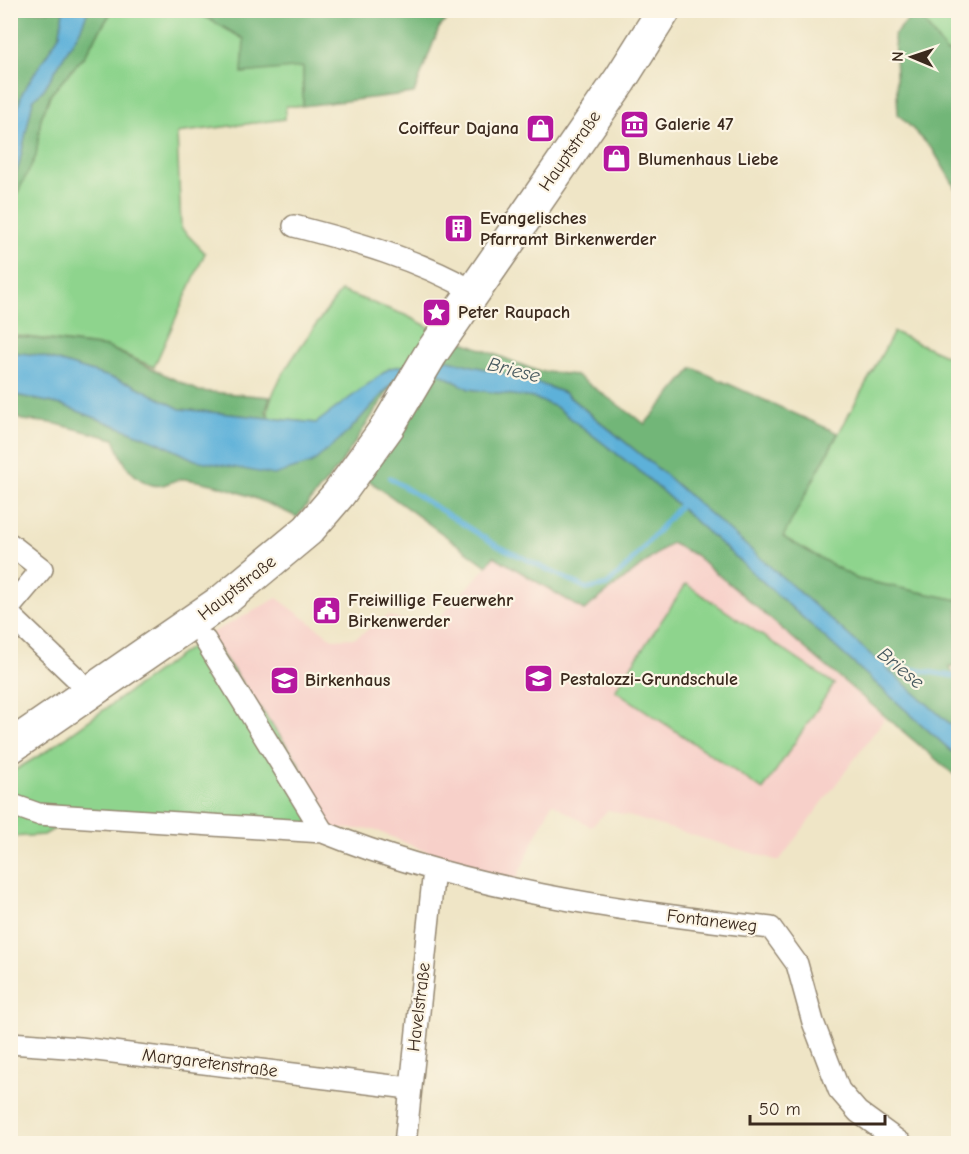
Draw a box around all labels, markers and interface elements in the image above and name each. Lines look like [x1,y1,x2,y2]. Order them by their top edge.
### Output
north arrow [882,27,942,87]
text: N [889,51,907,62]
street label: Hauptstraße [535,107,605,195]
museum icon: Galerie 47 [618,108,650,140]
shop icon: Coiffeur Dajana [524,112,556,144]
place label: Galerie 47 [655,114,733,135]
place label: Coiffeur Dajana [398,118,519,139]
shop icon: Blumenhaus Liebe [601,143,633,175]
place label: Blumenhaus Liebe [638,149,778,170]
place label: Evangelisches Pfarramt Birkenwerder [480,208,657,250]
building icon: Evangelisches Pfarramt Birkenwerder [443,212,475,244]
place icon: Peter Raupach [421,296,453,328]
place label: Peter Raupach [458,302,570,323]
water label: Briese [485,352,543,388]
street label: Hauptstraße [194,551,280,625]
place label: Freiwillige Feuerwehr Birkenwerder [348,590,514,632]
public building icon: Freiwillige Feuerwehr Birkenwerder [311,594,343,626]
water label: Briese [873,642,929,694]
school or university icon: Pestalozzi-Grundschule [523,663,555,695]
school or university icon: Birkenhaus [268,664,300,696]
place label: Pestalozzi-Grundschule [560,669,738,690]
place label: Birkenhaus [305,670,391,691]
street label: Fontaneweg [666,905,758,937]
street label: Havelstraße [403,961,435,1053]
street label: Margaretenstraße [141,1044,279,1082]
scale bar [750,1088,885,1126]
text: 50 m [759,1099,801,1120]

